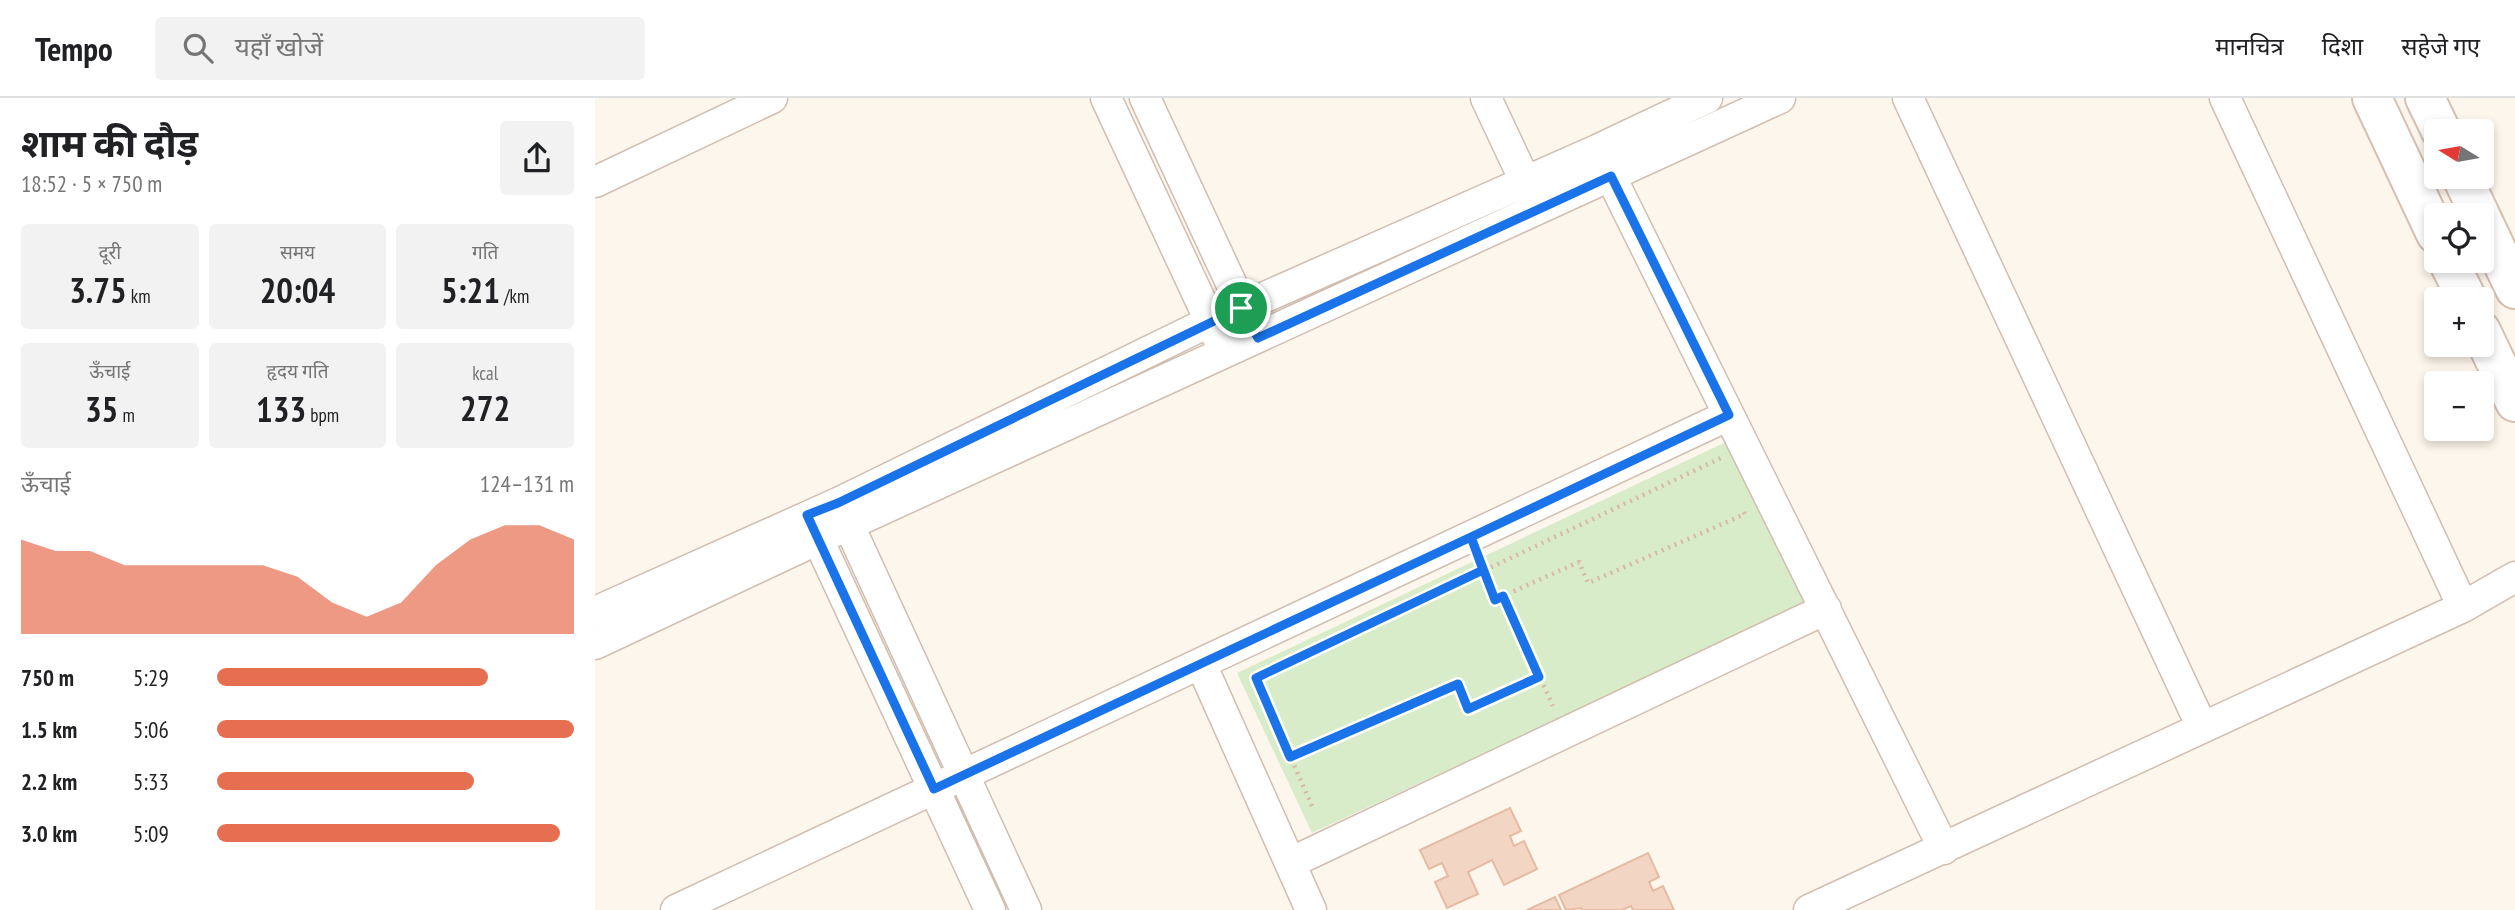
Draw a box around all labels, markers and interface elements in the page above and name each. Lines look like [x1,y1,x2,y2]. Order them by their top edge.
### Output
search box [155,17,645,80]
text: Tempo [35,27,113,70]
icon: search [179,29,217,67]
text: यहाँ खोजें [235,30,323,63]
text: मानचित्र [2215,31,2284,62]
text: दिशा [2322,31,2363,62]
text: सहेजे गए [2401,31,2480,62]
text: शाम की दौड़ [21,118,198,167]
north arrow [2424,119,2494,189]
map controls [2424,119,2494,441]
button: share [500,121,574,195]
text: 18:52 · 5 × 750 m [21,169,162,198]
button: locate [2424,203,2494,273]
text: दूरी [98,240,121,264]
text: समय [280,240,315,264]
text: गति [472,240,498,264]
text: 3.75 [69,267,127,313]
text: 20:04 [260,267,335,313]
text: 5:21 [441,267,500,313]
pin [1211,278,1271,338]
text: km [127,284,151,308]
text: /km [500,284,529,308]
button: + [2424,287,2494,357]
icon: arrive [1222,289,1260,327]
text: ऊँचाई [89,359,130,383]
text: हृदय गति [266,359,329,383]
text: kcal [472,361,498,385]
button: − [2424,371,2494,441]
text: 272 [460,385,510,431]
text: 35 [85,386,118,432]
text: 133 [256,386,306,432]
text: m [118,403,135,427]
text: bpm [306,403,339,427]
text: ऊँचाई [21,469,71,498]
text: 124–131 m [480,469,574,498]
text: 750 m [21,663,74,692]
text: 5:29 [133,663,169,692]
text: 1.5 km [21,715,77,744]
text: 5:06 [133,715,169,744]
text: 2.2 km [21,767,77,796]
text: 5:33 [133,767,169,796]
text: 3.0 km [21,819,77,848]
text: 5:09 [133,819,169,848]

